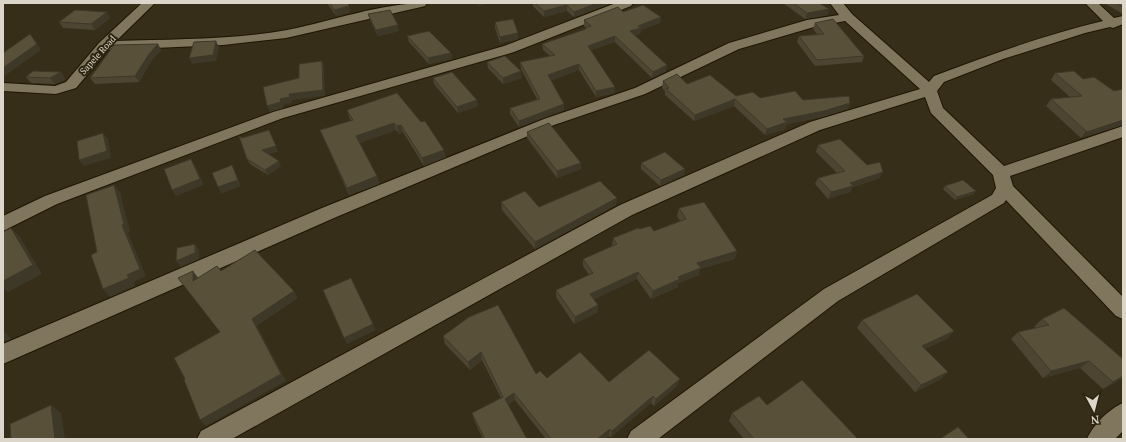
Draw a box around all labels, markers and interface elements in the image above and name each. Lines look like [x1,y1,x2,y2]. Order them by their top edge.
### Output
street label: Sapele Road [77,33,119,77]
north arrow [1074,390,1114,430]
text: N [1090,412,1100,427]

